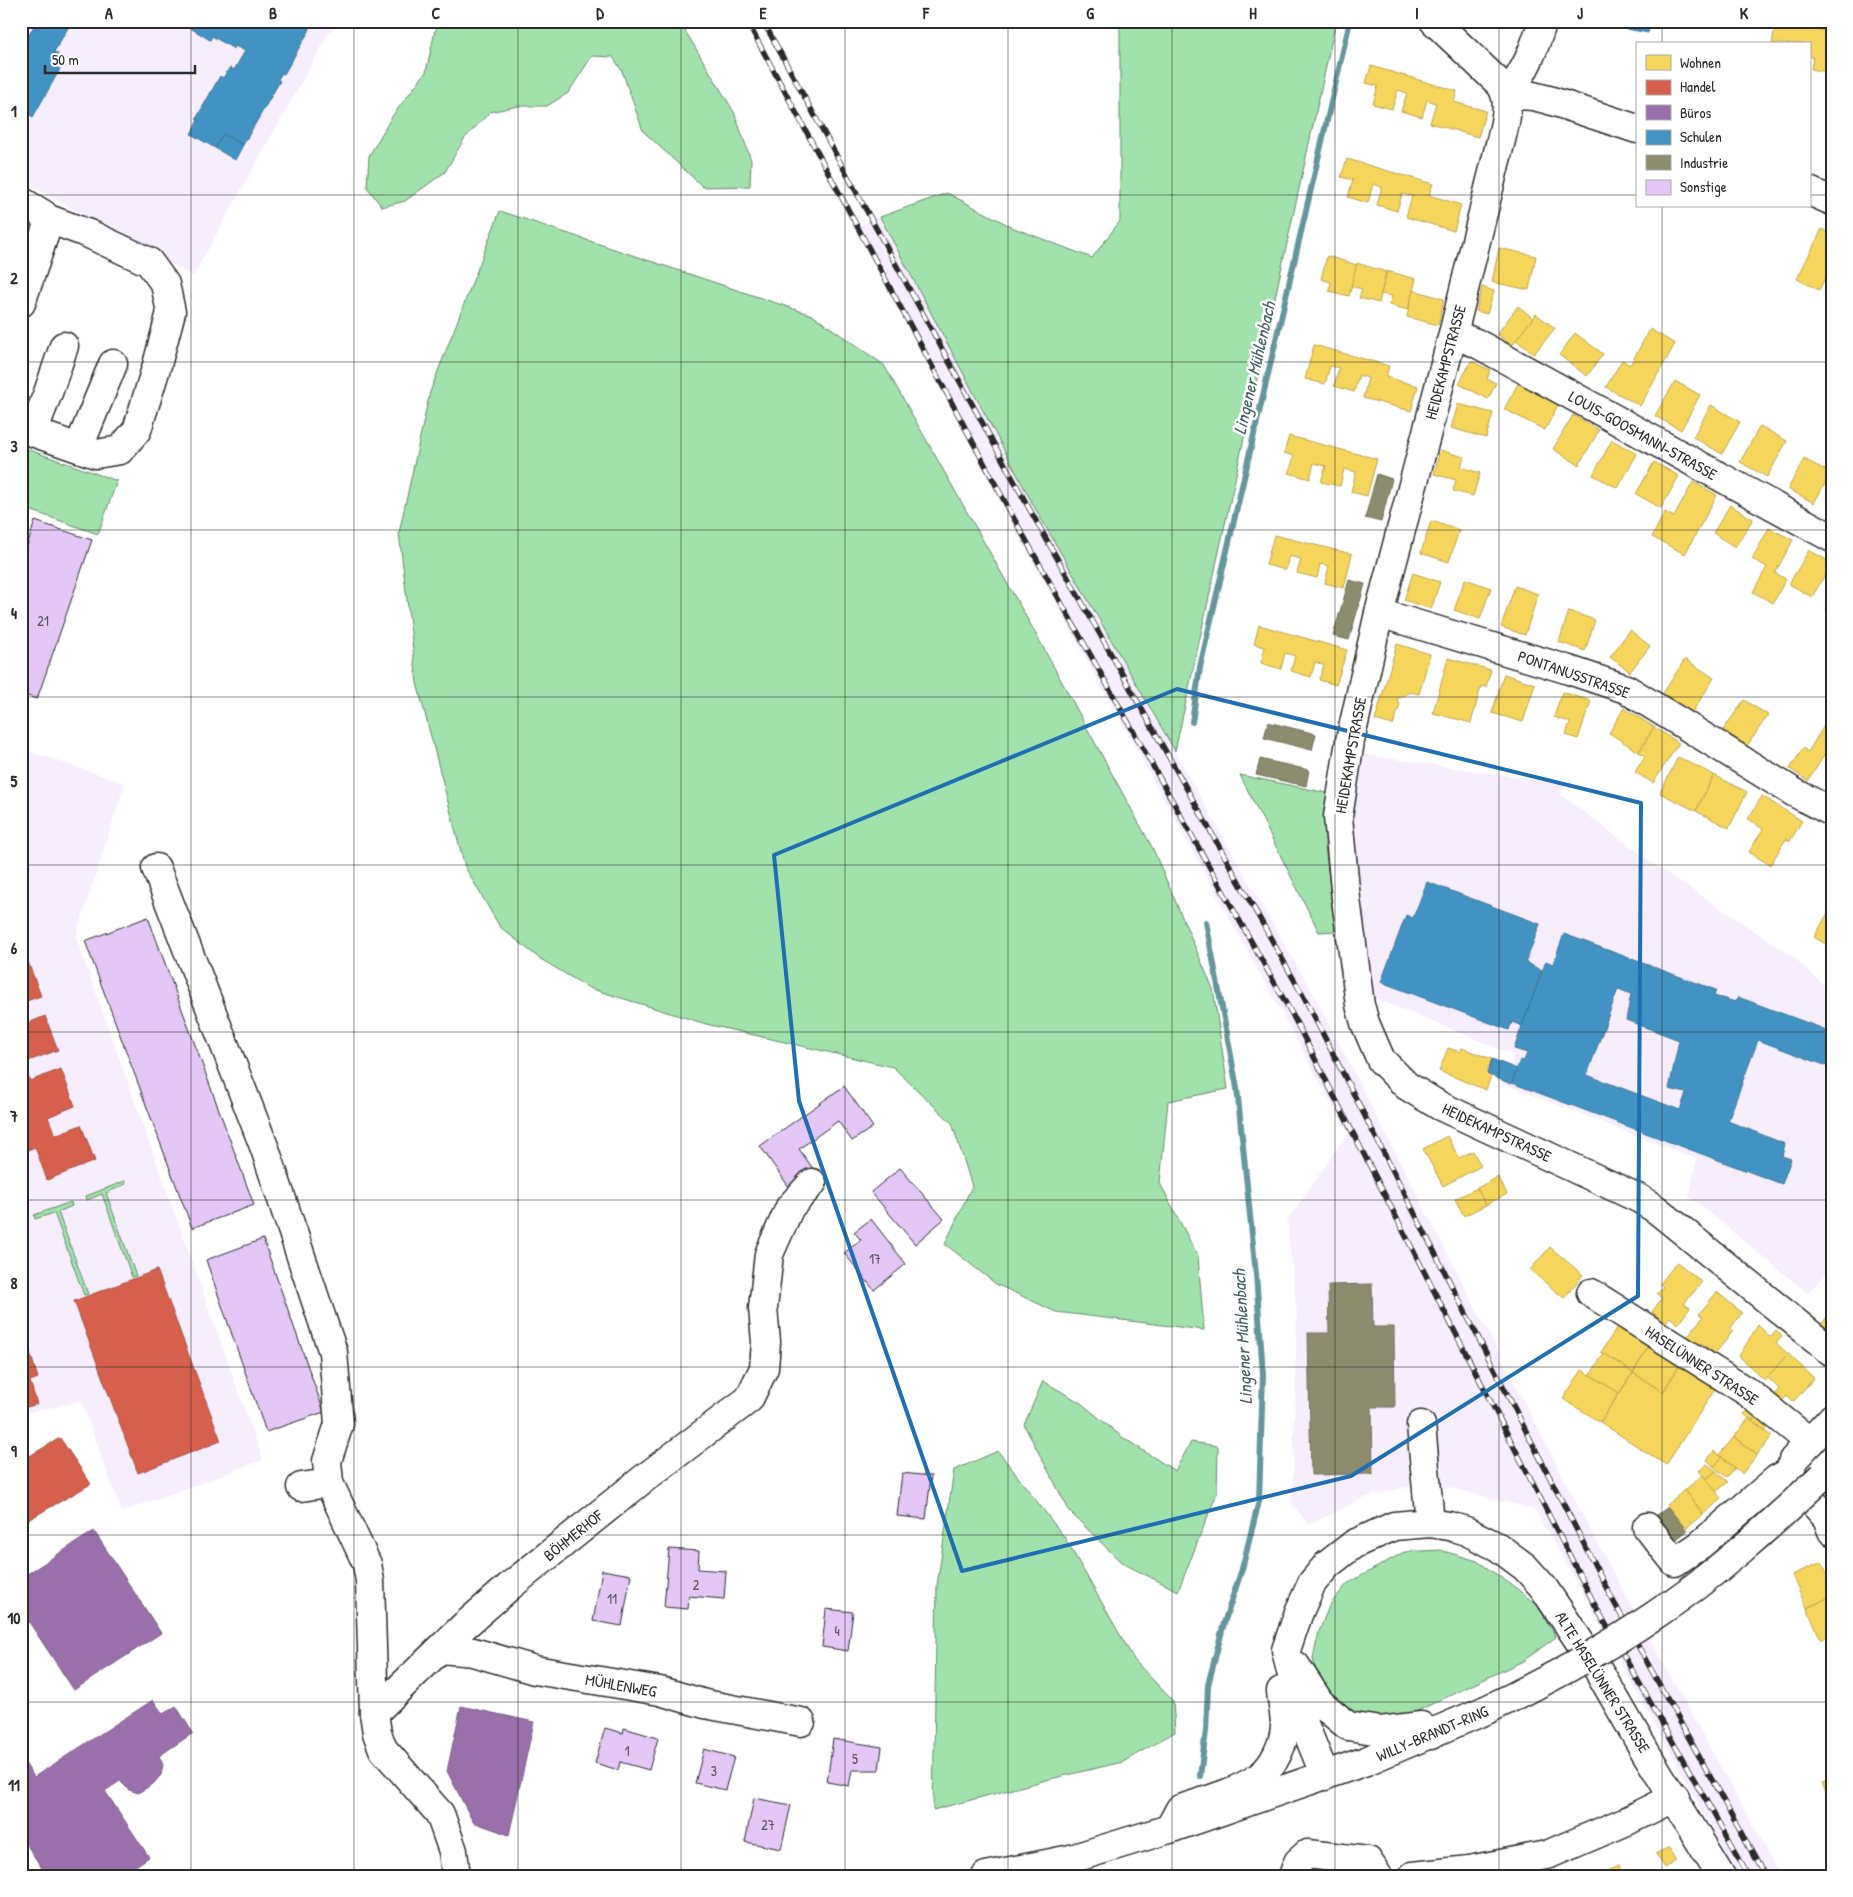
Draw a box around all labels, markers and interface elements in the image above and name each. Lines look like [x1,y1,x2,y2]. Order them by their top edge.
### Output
text: A [105,2,113,24]
text: B [269,2,277,24]
text: C [432,2,441,24]
text: D [596,2,604,24]
text: E [759,2,767,24]
text: F [922,2,930,24]
text: G [1086,2,1094,24]
text: H [1249,2,1257,24]
text: I [1415,2,1419,24]
text: J [1577,2,1583,24]
text: K [1740,2,1749,24]
scale bar [45,42,195,74]
legend [1636,42,1810,208]
text: 50 m [52,49,79,70]
text: Wohnen [1680,52,1721,73]
text: Handel [1680,76,1716,97]
text: 1 [11,100,17,122]
text: Büros [1680,102,1711,123]
text: Schulen [1680,126,1722,147]
text: Industrie [1680,152,1728,173]
text: Sonstige [1680,176,1727,197]
text: 2 [10,267,18,289]
water label: Lingener Mühlenbach [1227,298,1282,437]
street label: HEIDEKAMPSTRASSE [1419,302,1471,422]
street label: LOUIS-GOOSMANN-STRASSE [1565,385,1721,485]
text: 3 [10,435,18,457]
text: 4 [11,602,17,624]
house number: 21 [37,611,49,630]
street label: PONTANUSSTRASSE [1515,645,1633,703]
street label: HEIDEKAMPSTRASSE [1329,695,1371,815]
text: 5 [11,770,18,792]
text: 6 [11,937,18,959]
street label: HEIDEKAMPSTRASSE [1439,1097,1555,1167]
text: 7 [9,1105,18,1127]
house number: 17 [869,1249,881,1268]
water label: Lingener Mühlenbach [1226,1268,1258,1405]
text: 8 [11,1272,18,1294]
street label: HASELÜNNER STRASSE [1641,1320,1763,1410]
text: 9 [11,1440,17,1462]
street label: BÖHMERHOF [539,1504,608,1566]
house number: 2 [693,1575,700,1594]
house number: 11 [607,1589,617,1608]
text: 10 [8,1607,20,1629]
street label: ALTE HASELÜNNER STRASSE [1550,1607,1656,1757]
house number: 4 [834,1621,840,1640]
street label: MÜHLENWEG [584,1668,659,1702]
street label: WILLY-BRANDT-RING [1373,1699,1492,1766]
house number: 1 [624,1741,630,1760]
house number: 5 [852,1749,858,1768]
house number: 3 [711,1761,717,1780]
text: 11 [8,1774,20,1796]
house number: 27 [761,1815,775,1834]

